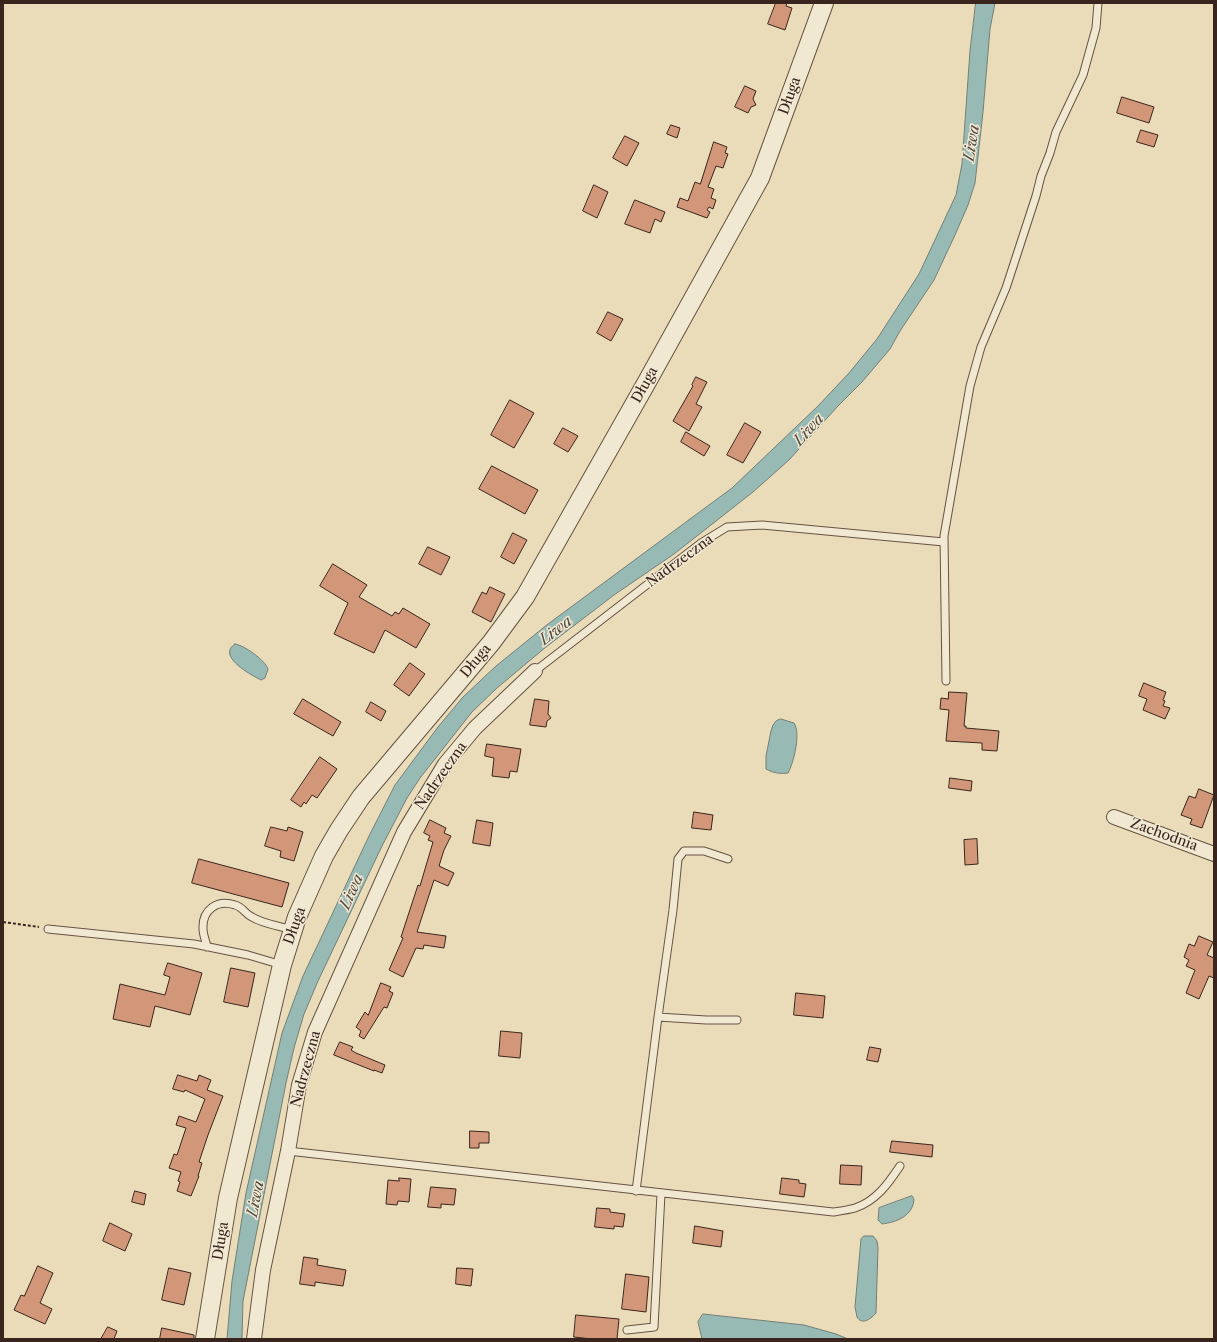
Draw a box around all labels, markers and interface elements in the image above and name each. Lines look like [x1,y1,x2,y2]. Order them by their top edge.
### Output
street label: Długa [775,75,805,117]
water label: Liwa [960,124,984,162]
street label: Długa [628,364,662,406]
water label: Liwa [790,410,828,450]
street label: Nadrzeczna [643,531,717,591]
water label: Liwa [536,613,576,649]
street label: Długa [457,641,495,681]
street label: Nadrzeczna [412,739,470,813]
street label: Zachodnia [1128,815,1200,855]
water label: Liwa [336,872,368,912]
street label: Długa [280,905,310,947]
street label: Nadrzeczna [288,1029,324,1109]
water label: Liwa [244,1179,268,1219]
street label: Długa [210,1221,232,1261]

